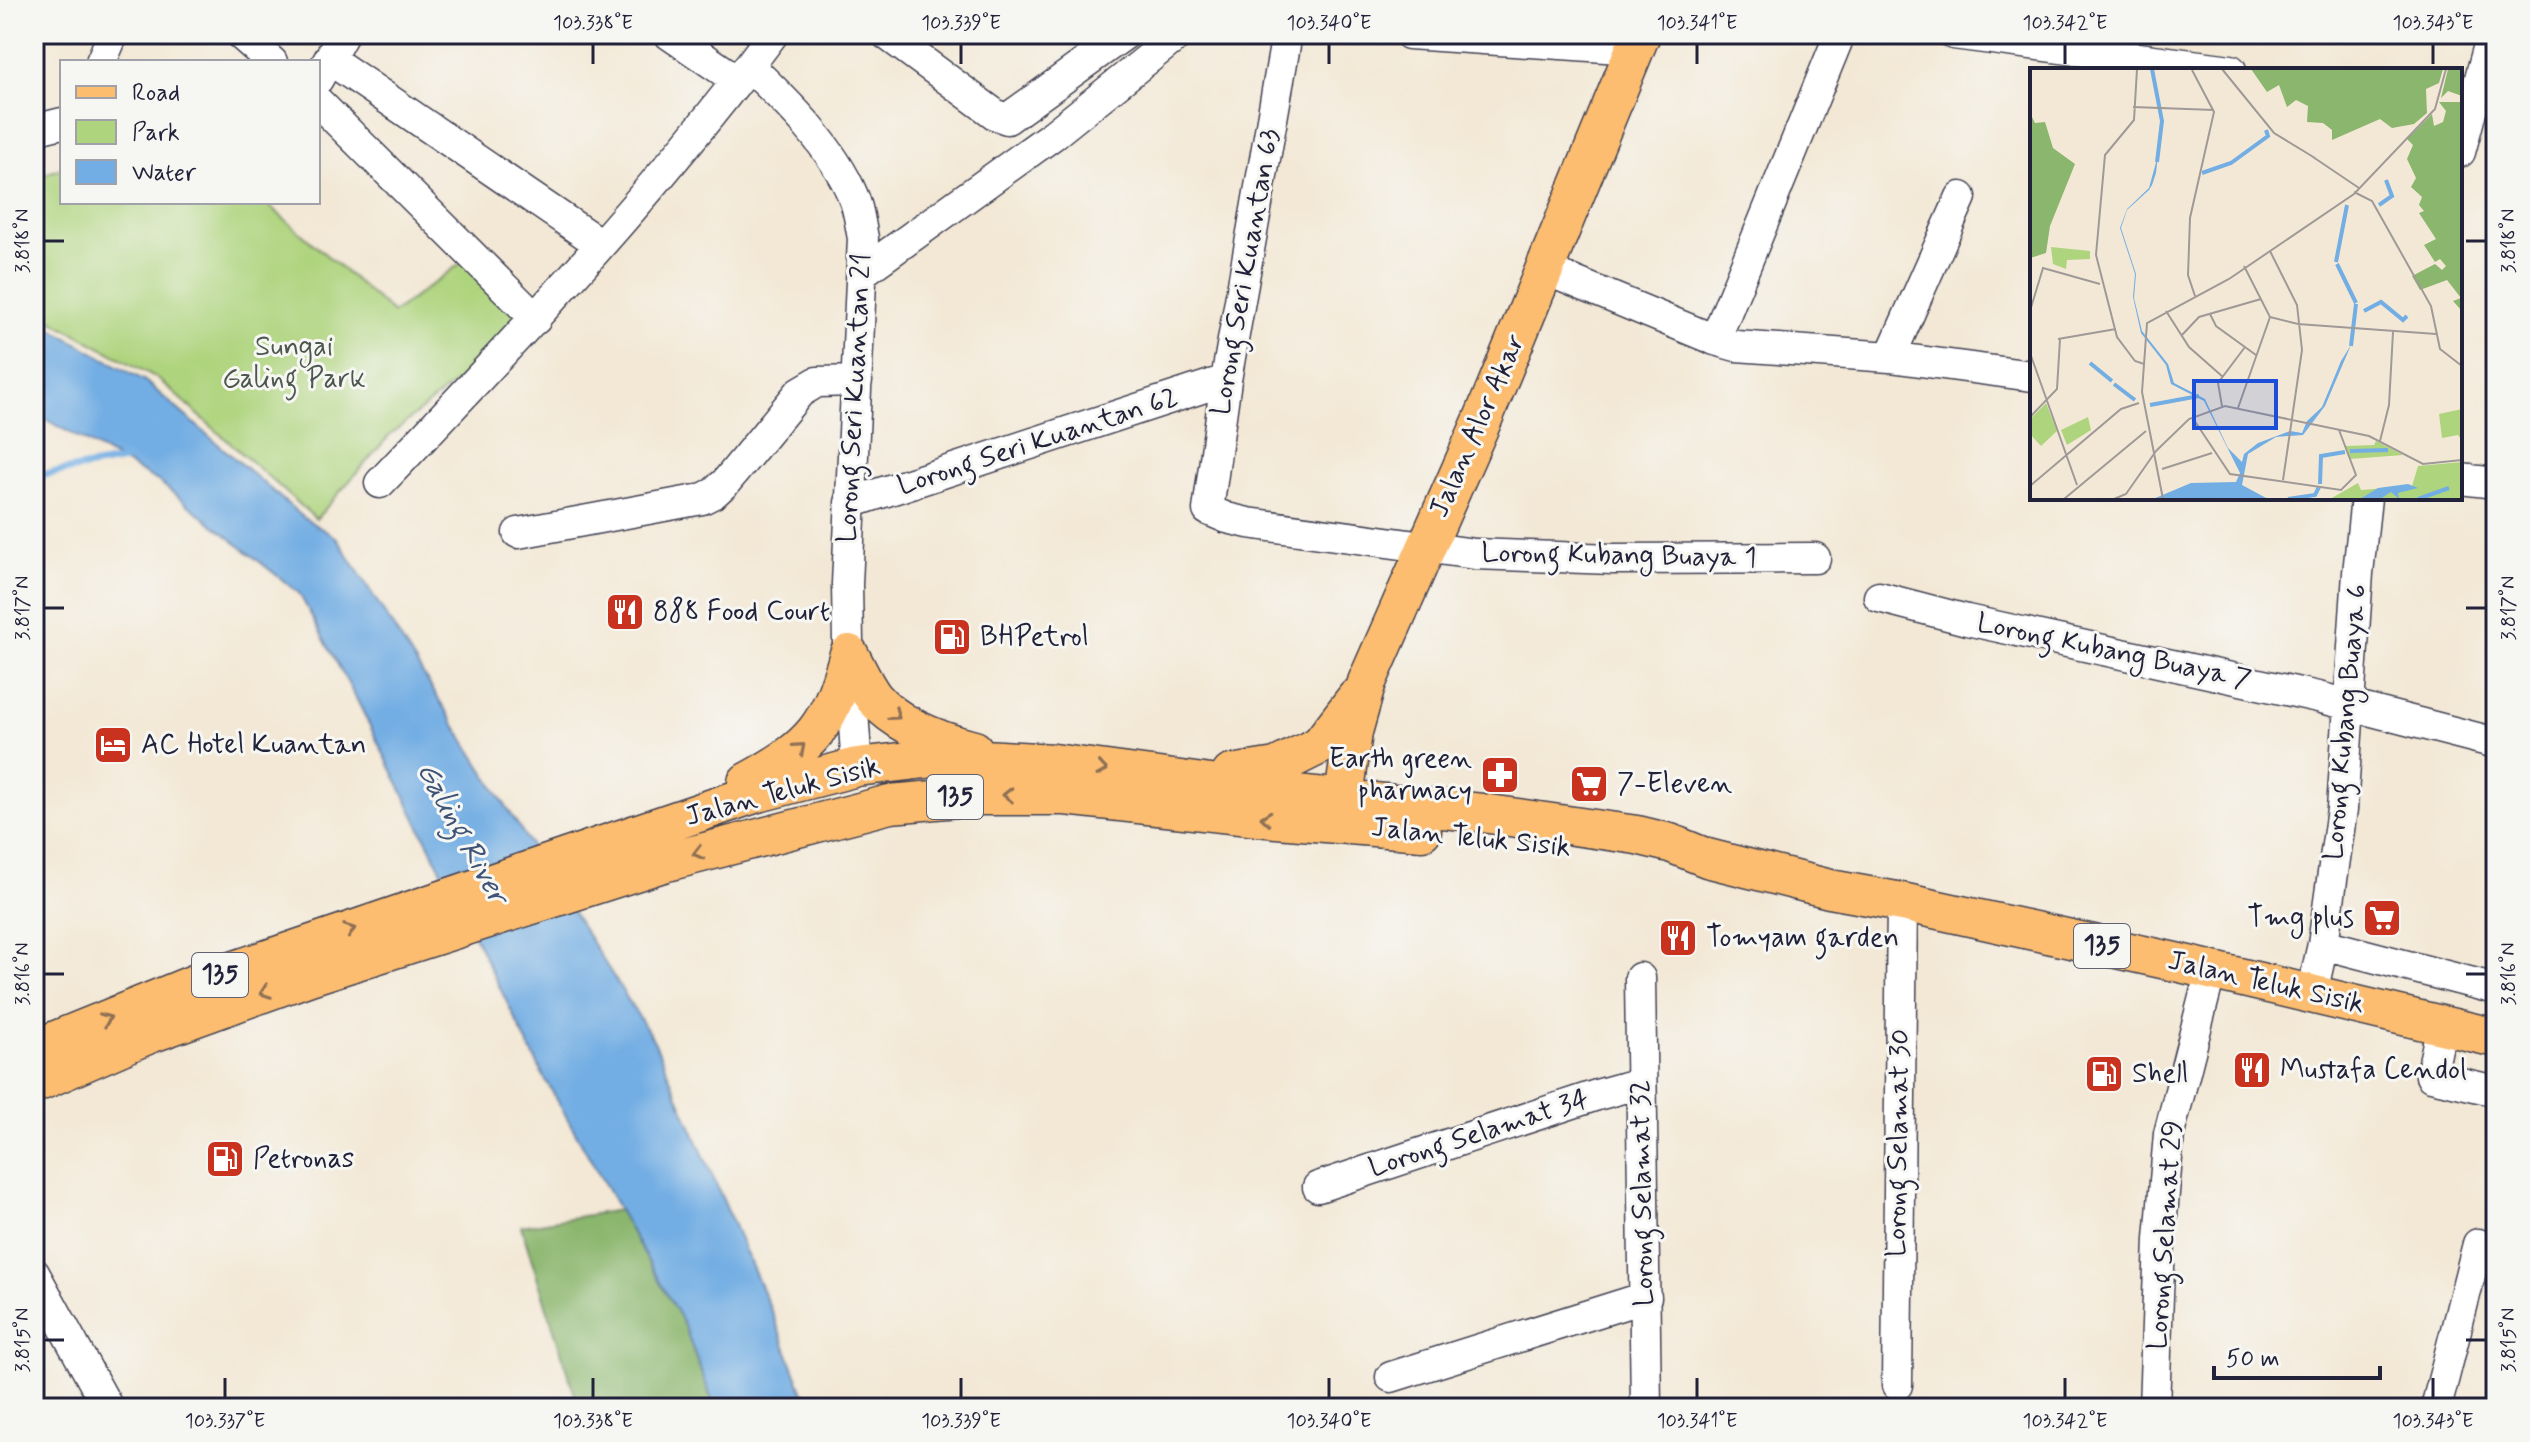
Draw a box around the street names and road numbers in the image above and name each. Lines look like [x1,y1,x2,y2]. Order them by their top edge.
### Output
street label: Lorong Seri Kuantan 63 [1203,126,1292,419]
street label: Lorong Seri Kuantan 21 [829,252,884,544]
street label: Jalan Alor Akar [1421,328,1535,524]
street label: Lorong Seri Kuantan 62 [893,379,1184,508]
street label: Lorong Kubang Buaya 1 [1481,535,1757,580]
street label: Lorong Kubang Buaya 6 [2315,582,2379,862]
street label: Lorong Kubang Buaya 7 [1973,605,2255,702]
street label: Jalan Teluk Sisik [681,748,885,836]
road number: 135 [927,775,983,819]
street label: Jalan Teluk Sisik [1369,809,1573,867]
road number: 135 [2074,924,2130,968]
street label: Jalan Teluk Sisik [2164,942,2368,1024]
road number: 135 [192,953,248,997]
street label: Lorong Selamat 30 [1879,1029,1922,1257]
street label: Lorong Selamat 32 [1623,1079,1666,1307]
street label: Lorong Selamat 34 [1364,1081,1595,1190]
street label: Lorong Selamat 29 [2140,1119,2195,1351]

